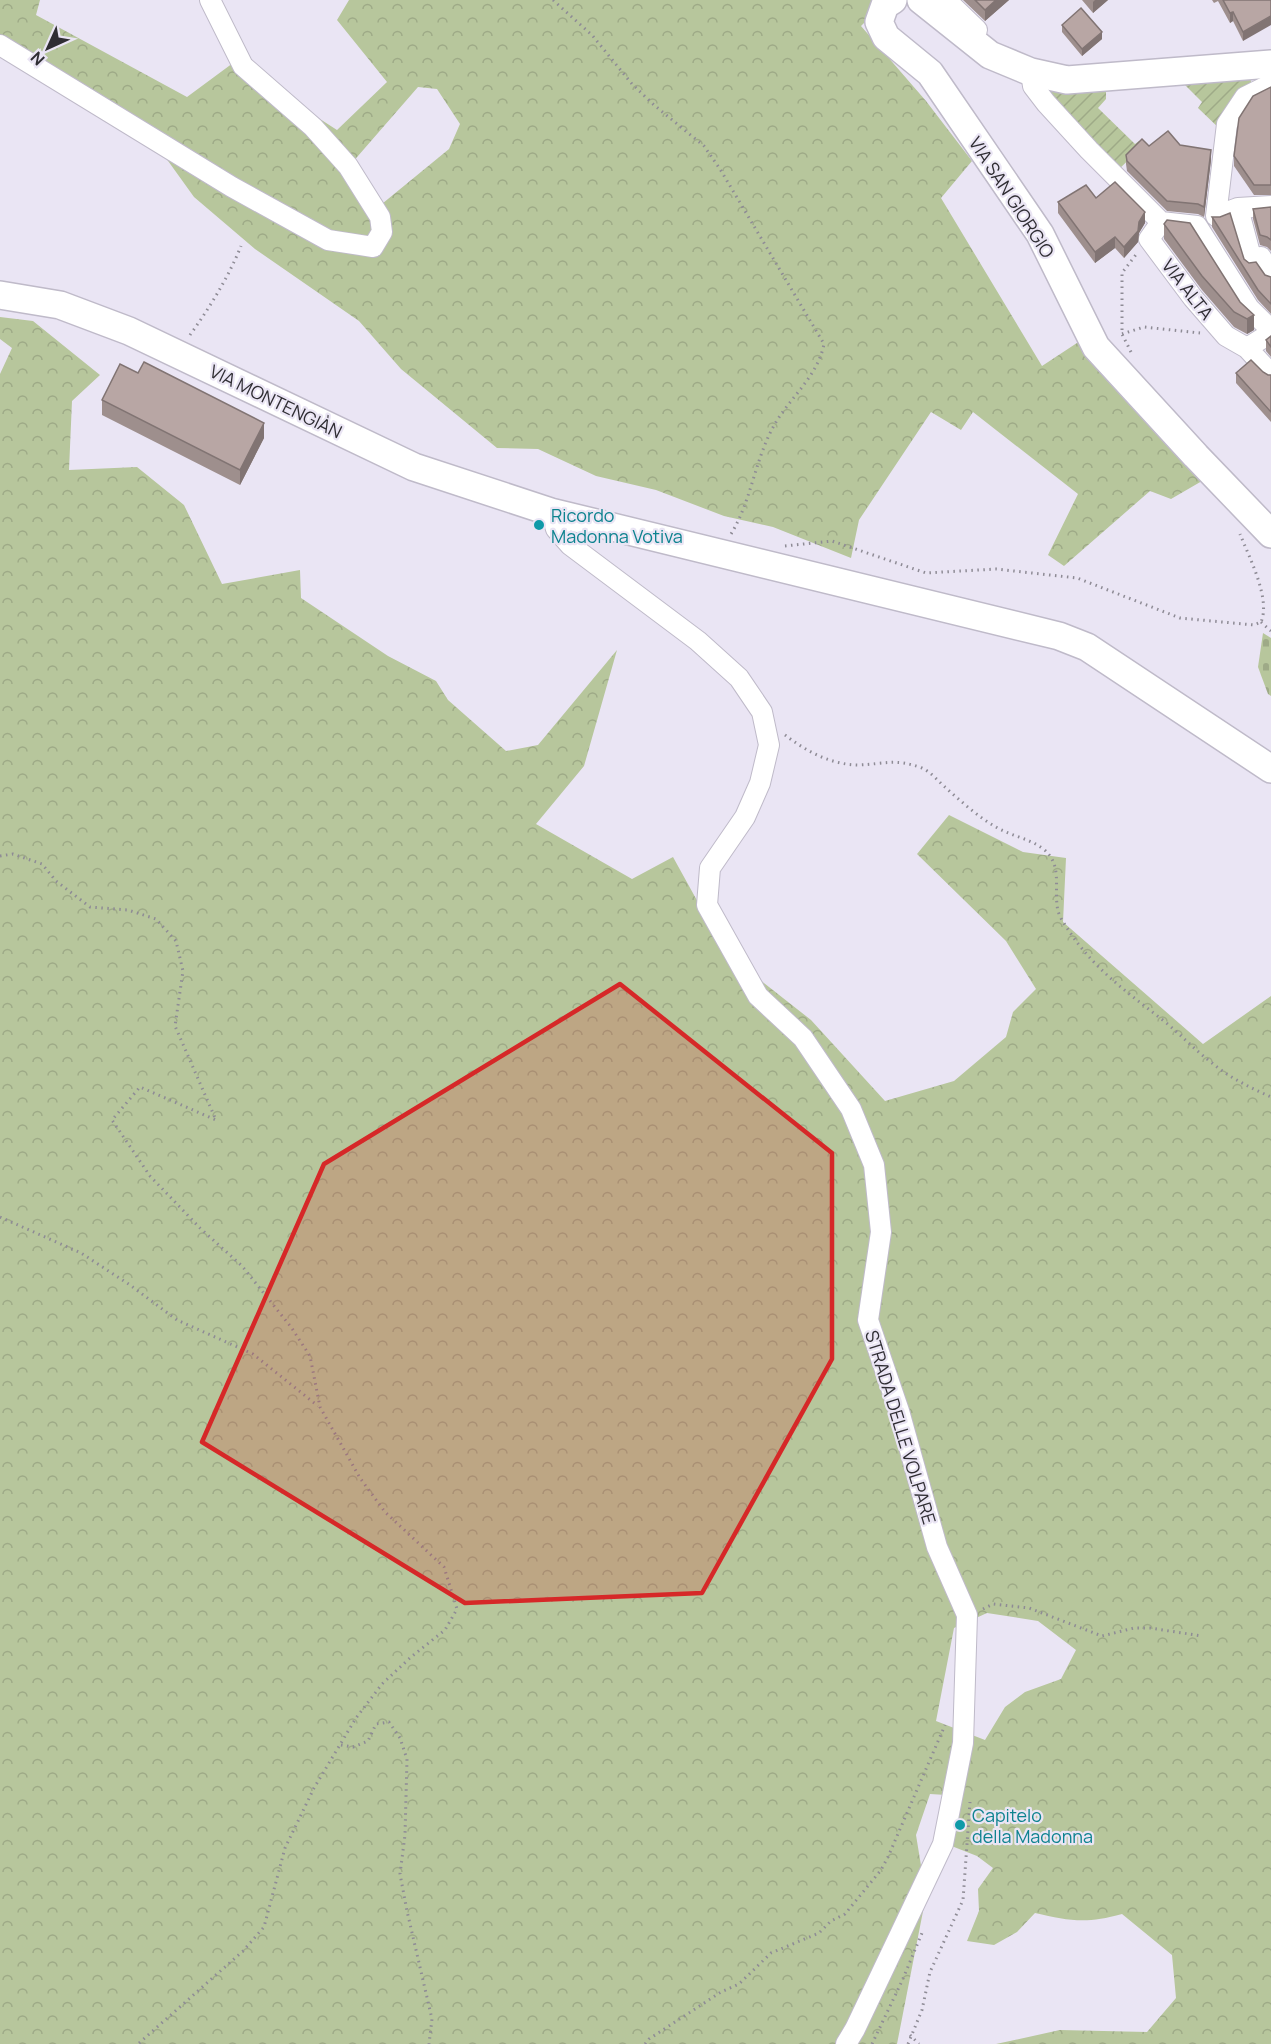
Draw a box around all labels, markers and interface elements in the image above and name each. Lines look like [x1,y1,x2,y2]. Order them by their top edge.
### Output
north arrow [18,18,78,78]
text: N [26,47,49,70]
street label: VIA SAN GIORGIO [964,132,1060,262]
street label: VIA ALTA [1157,254,1220,325]
street label: VIA MONTENGIÀN [206,359,346,443]
place label: Ricordo Madonna Votiva [551,503,683,548]
marker: Ricordo Madonna Votiva [532,518,546,532]
street label: STRADA DELLE VOLPARE [860,1327,942,1527]
place label: Capitelo della Madonna [972,1803,1093,1848]
marker: Capitelo della Madonna [953,1818,967,1832]

